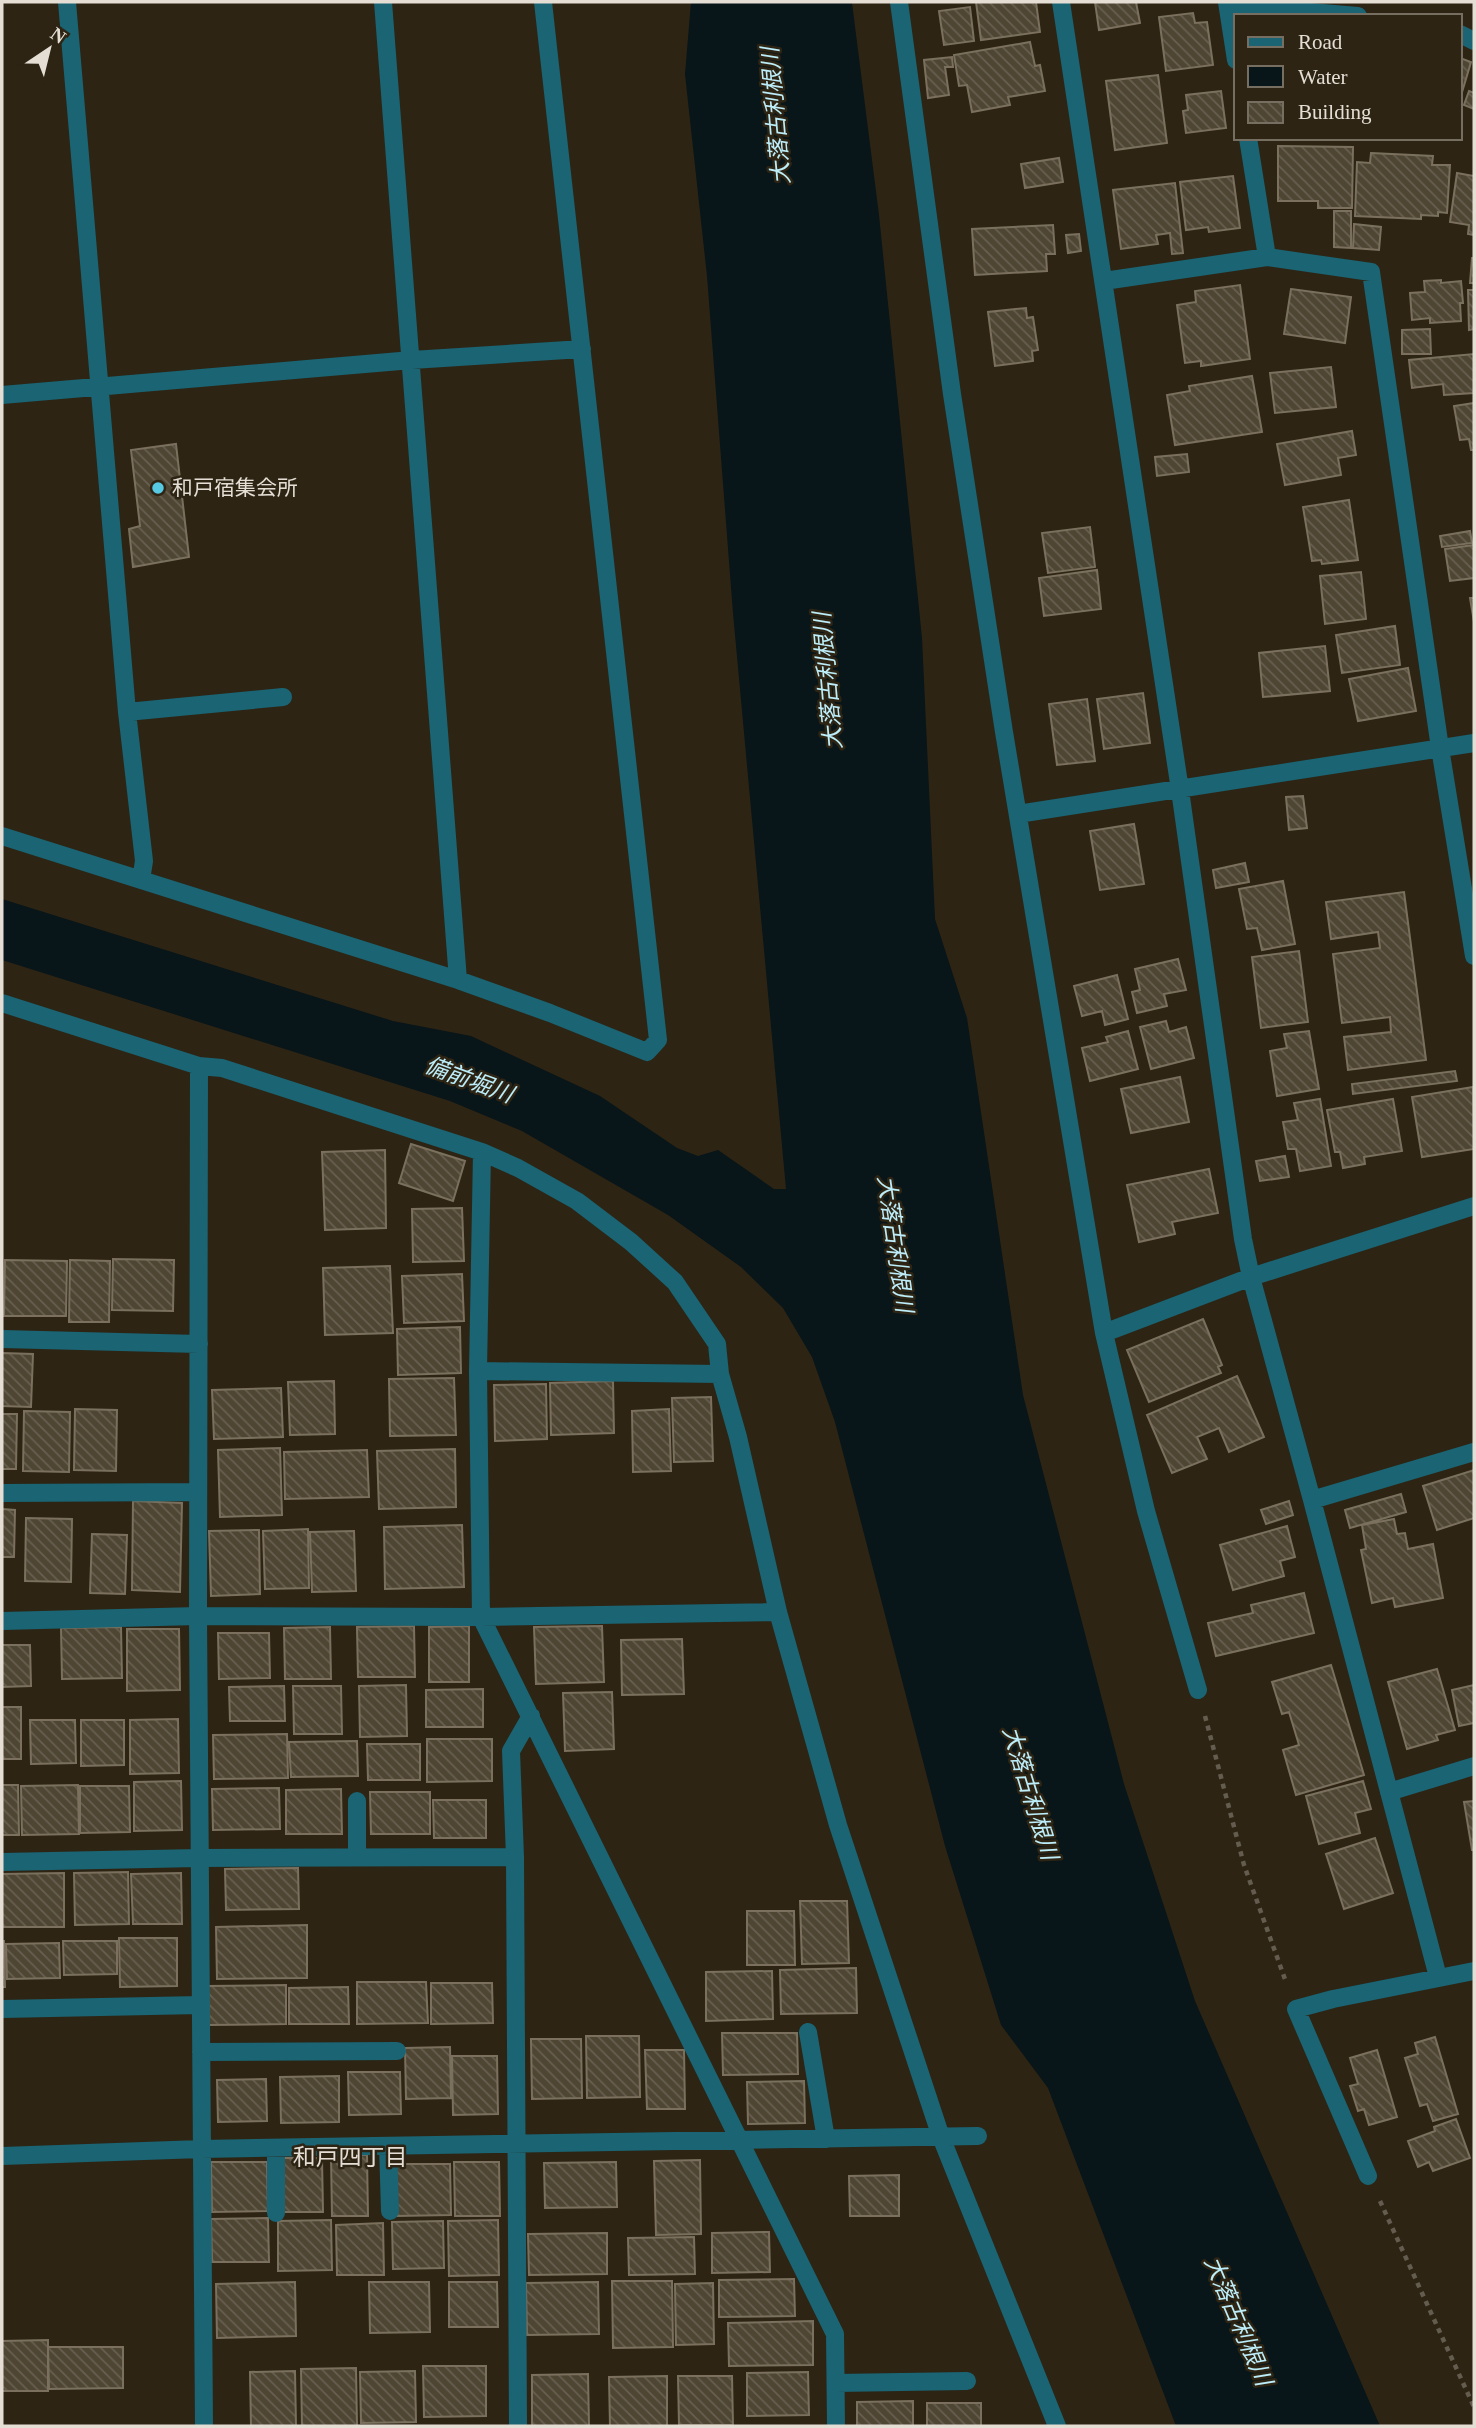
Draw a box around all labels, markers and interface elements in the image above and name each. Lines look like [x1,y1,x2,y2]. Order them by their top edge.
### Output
north arrow [14,14,84,84]
legend [1234,14,1462,140]
text: N [47,23,70,48]
text: Road [1298,30,1343,54]
water label: 大落古利根川 [757,43,794,186]
text: Water [1298,65,1348,89]
text: Building [1298,100,1372,124]
place label: 和戸宿集会所 [172,476,298,500]
marker: 和戸宿集会所 [150,480,166,496]
water label: 大落古利根川 [809,608,846,751]
water label: 備前堀川 [421,1053,519,1109]
water label: 大落古利根川 [873,1174,917,1317]
water label: 大落古利根川 [998,1723,1063,1866]
district label: 和戸四丁目 [293,2145,408,2170]
water label: 大落古利根川 [1200,2253,1278,2392]

